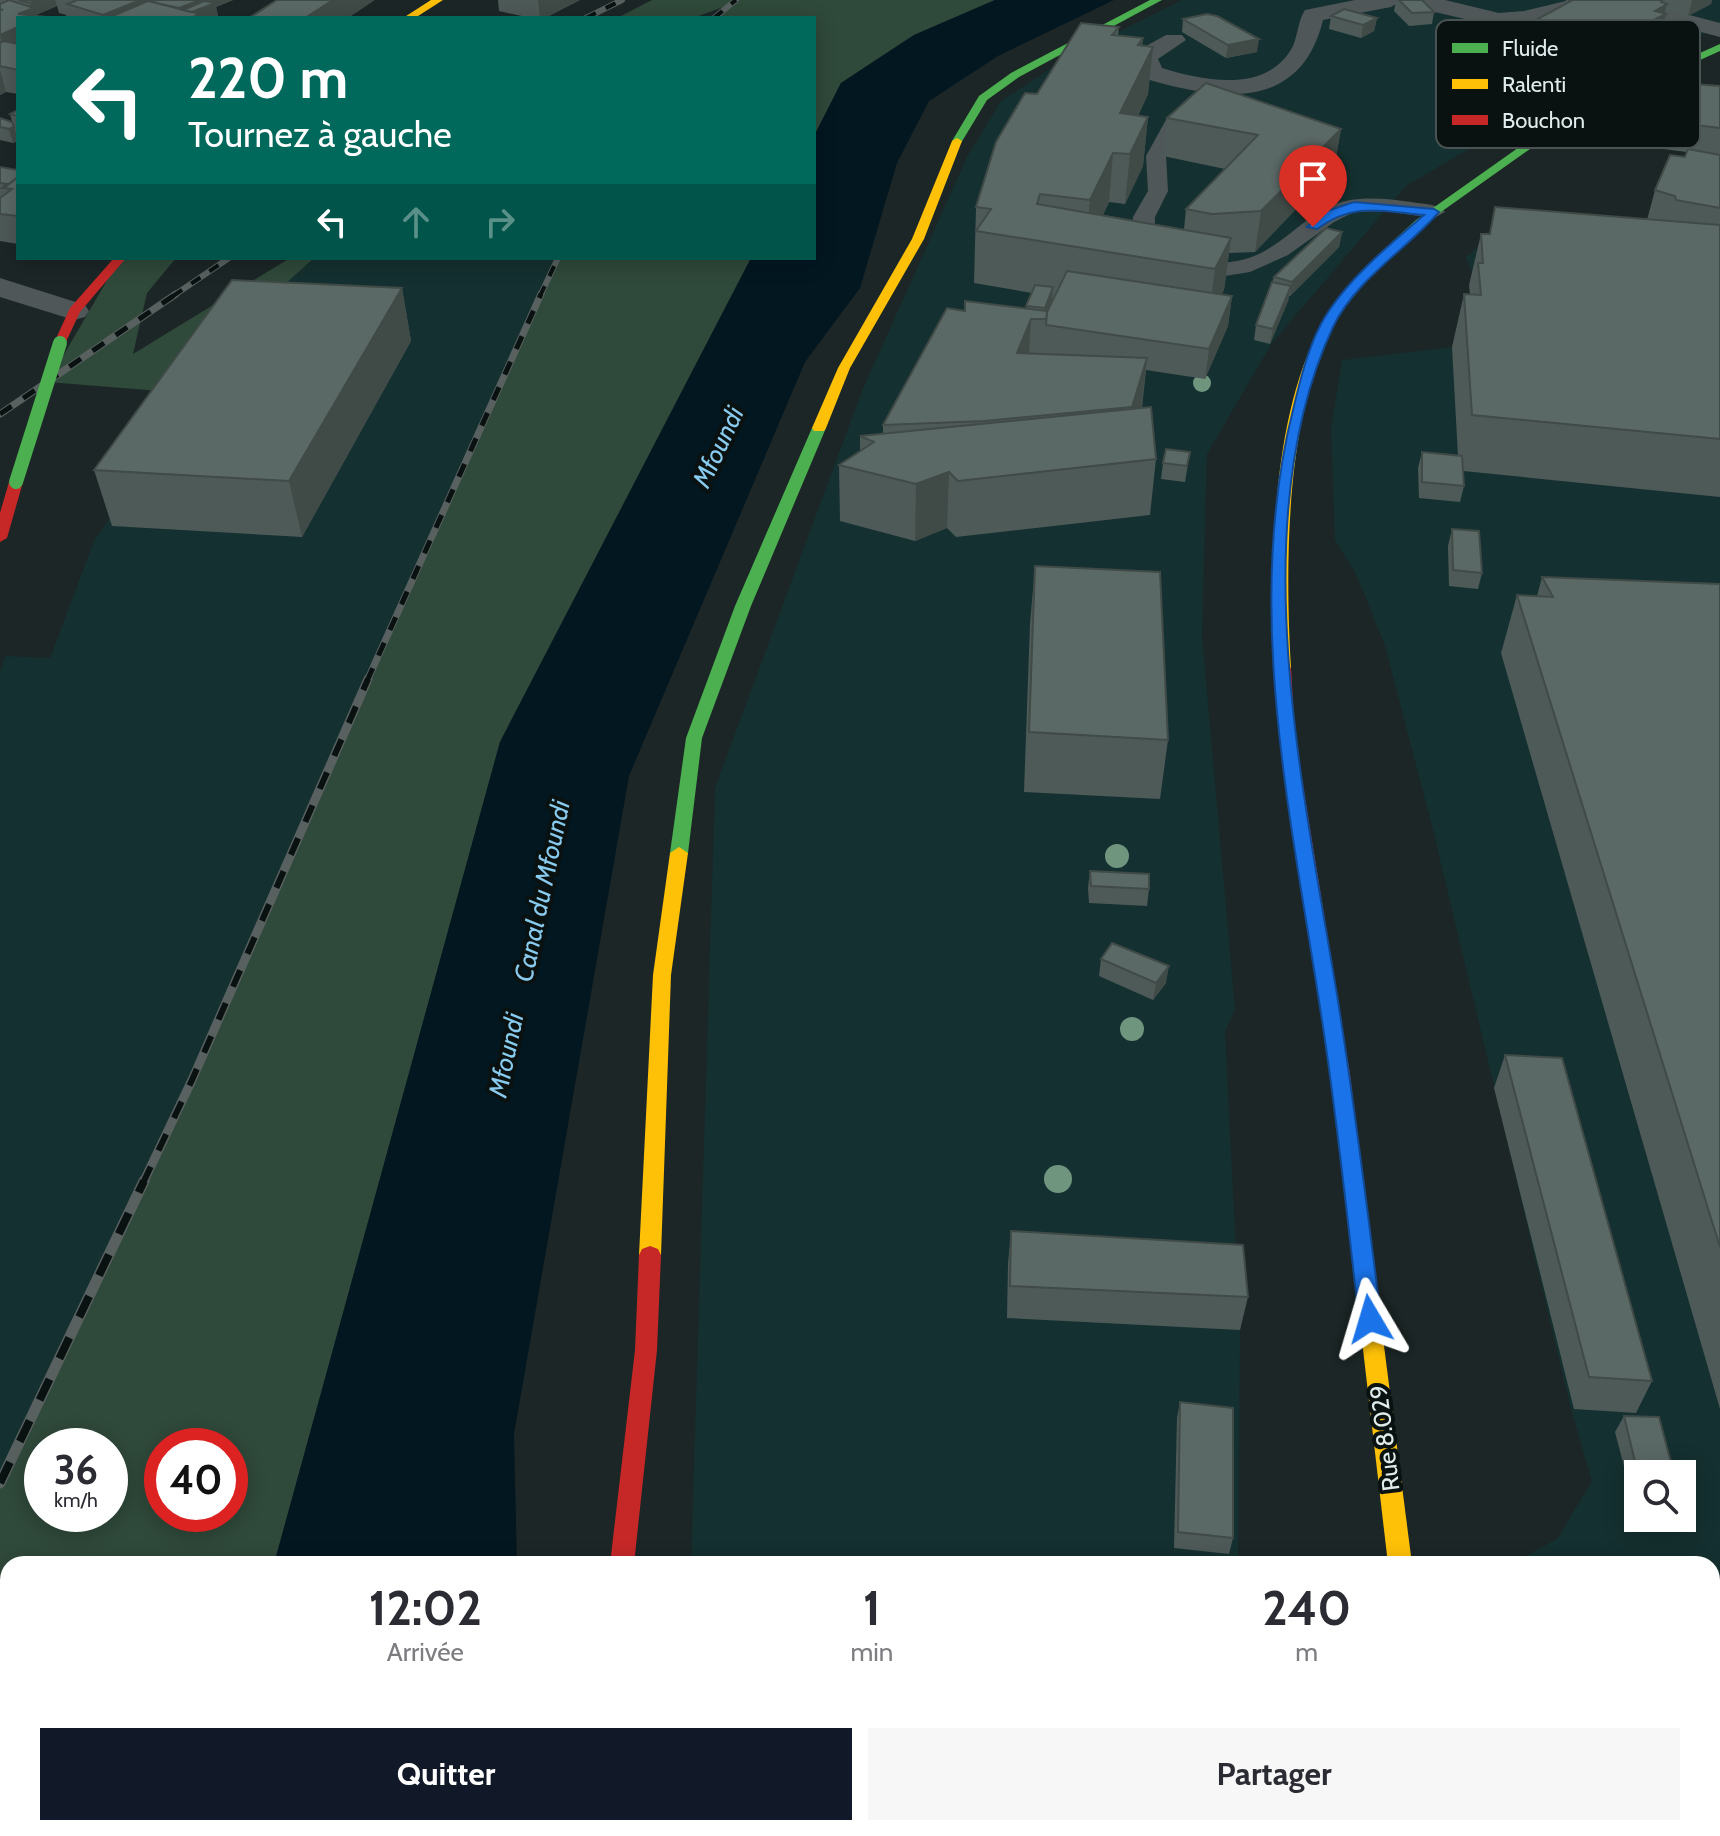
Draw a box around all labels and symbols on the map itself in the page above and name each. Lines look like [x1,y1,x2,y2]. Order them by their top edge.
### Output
legend [1436,20,1700,148]
text: Fluide [1502,35,1558,62]
text: Ralenti [1502,71,1566,98]
text: Bouchon [1502,107,1585,134]
pin [1279,145,1347,227]
water label: Mfoundi [685,401,751,493]
water label: Canal du Mfoundi [507,797,577,985]
water label: Mfoundi [481,1009,531,1101]
position arrow [1328,1277,1412,1361]
street label: Rue 8.029 [1364,1383,1405,1493]
speed limit sign: 40 [144,1428,248,1532]

